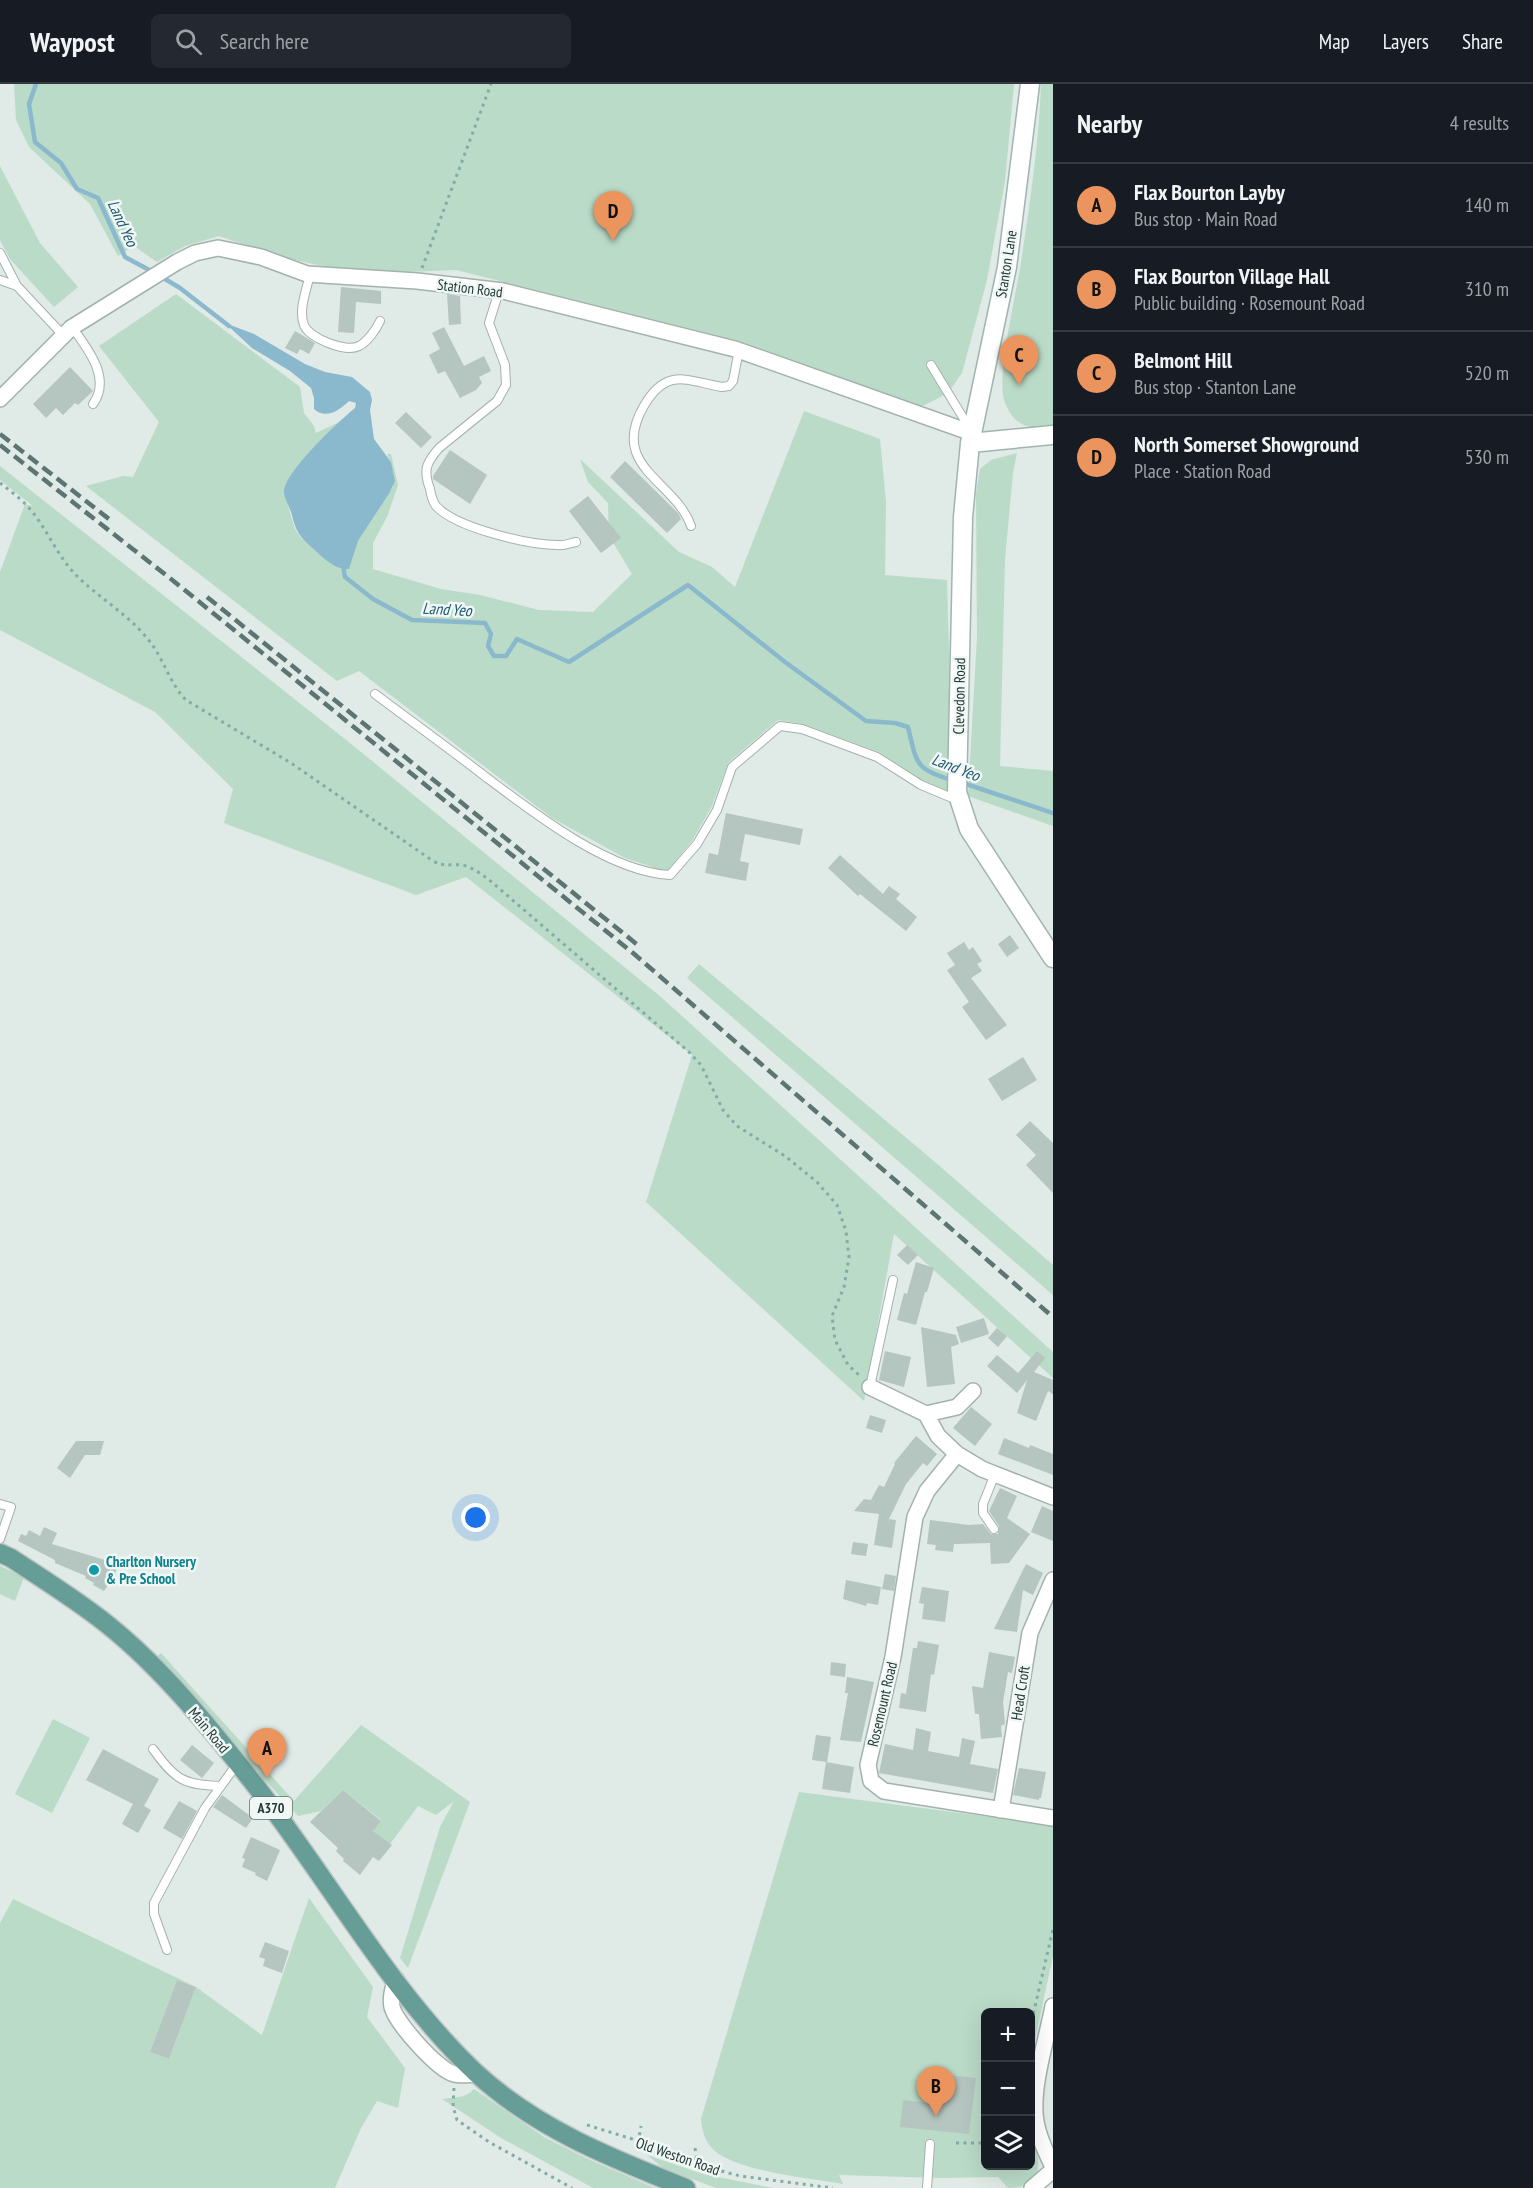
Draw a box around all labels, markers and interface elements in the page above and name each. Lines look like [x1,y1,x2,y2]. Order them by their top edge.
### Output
search box [151,14,571,68]
text: Waypost [30,23,115,60]
icon: search [172,25,205,58]
text: Search here [220,27,309,55]
text: Map [1319,28,1350,55]
text: Layers [1383,28,1429,55]
text: Share [1462,28,1503,55]
text: Nearby [1077,107,1142,140]
text: 4 results [1450,110,1509,136]
text: Flax Bourton Layby [1134,178,1285,206]
pin: D [594,192,632,241]
text: A [1091,192,1102,218]
text: 140 m [1465,192,1509,218]
water label: Land Yeo [104,196,143,251]
text: Bus stop · Main Road [1134,206,1278,232]
street label: Stanton Lane [991,229,1021,299]
text: Flax Bourton Village Hall [1134,262,1330,290]
street label: Station Road [436,275,504,301]
text: B [1092,276,1101,302]
text: 310 m [1465,276,1509,302]
text: Public building · Rosemount Road [1134,290,1365,316]
pin: C [1000,336,1038,385]
text: Belmont Hill [1134,346,1232,374]
text: C [1092,360,1101,386]
text: 520 m [1465,360,1509,386]
text: Bus stop · Stanton Lane [1134,374,1296,400]
text: North Somerset Showground [1134,430,1359,458]
text: D [1091,444,1102,470]
text: 530 m [1465,444,1509,470]
text: Place · Station Road [1134,458,1271,484]
water label: Land Yeo [422,598,473,620]
street label: Clevedon Road [949,658,969,734]
water label: Land Yeo [929,749,984,786]
your location [461,1503,490,1532]
place label: Charlton Nursery & Pre School [106,1552,197,1588]
marker: Charlton Nursery & Pre School [87,1563,101,1577]
street label: Rosemount Road [863,1660,901,1748]
street label: Head Croft [1006,1664,1034,1722]
street label: Main Road [184,1703,234,1757]
pin: A [248,1728,286,1778]
road number: A370 [250,1797,292,1819]
map controls [981,2008,1035,2170]
button: + [981,2008,1035,2062]
button: − [981,2062,1035,2116]
pin: B [916,2066,956,2116]
button: layers [981,2116,1035,2170]
street label: Old Weston Road [633,2133,723,2179]

